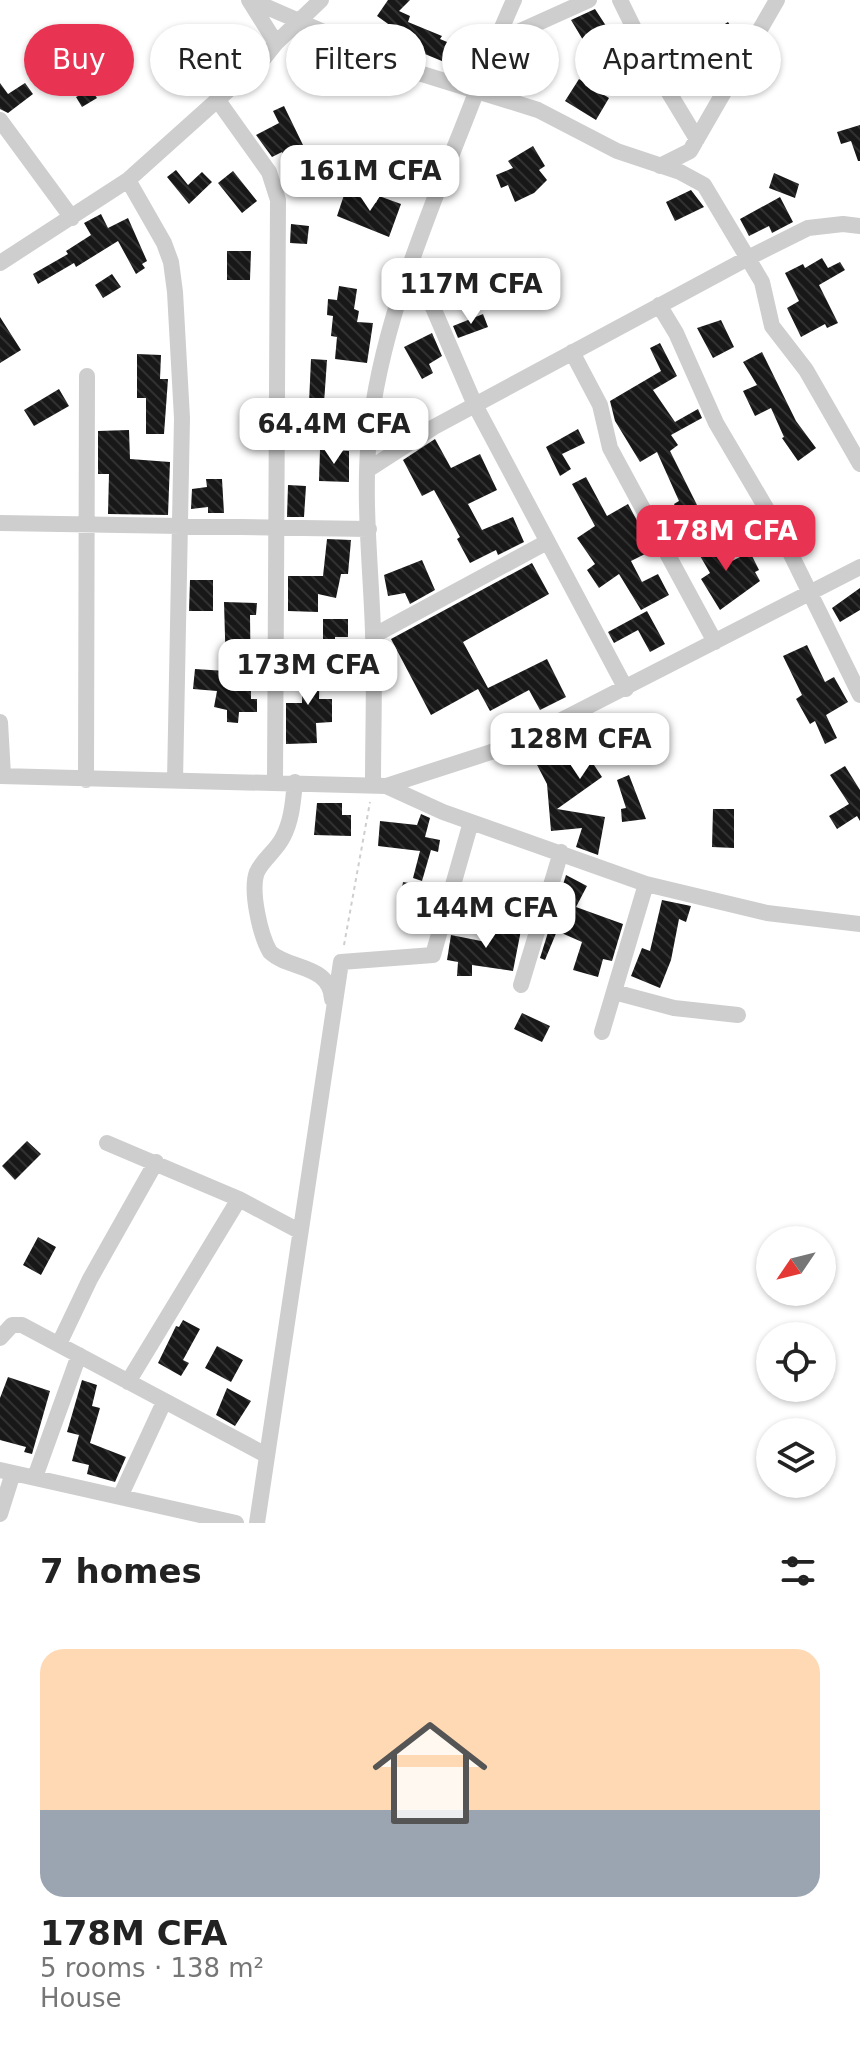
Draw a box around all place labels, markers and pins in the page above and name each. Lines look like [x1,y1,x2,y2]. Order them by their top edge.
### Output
pin: 161M CFA [287,145,453,213]
pin: 117M CFA [388,258,554,326]
pin: 64.4M CFA [242,398,426,466]
pin: 178M CFA [643,505,809,573]
pin: 173M CFA [225,639,391,707]
pin: 128M CFA [497,713,663,781]
pin: 144M CFA [403,882,569,950]

